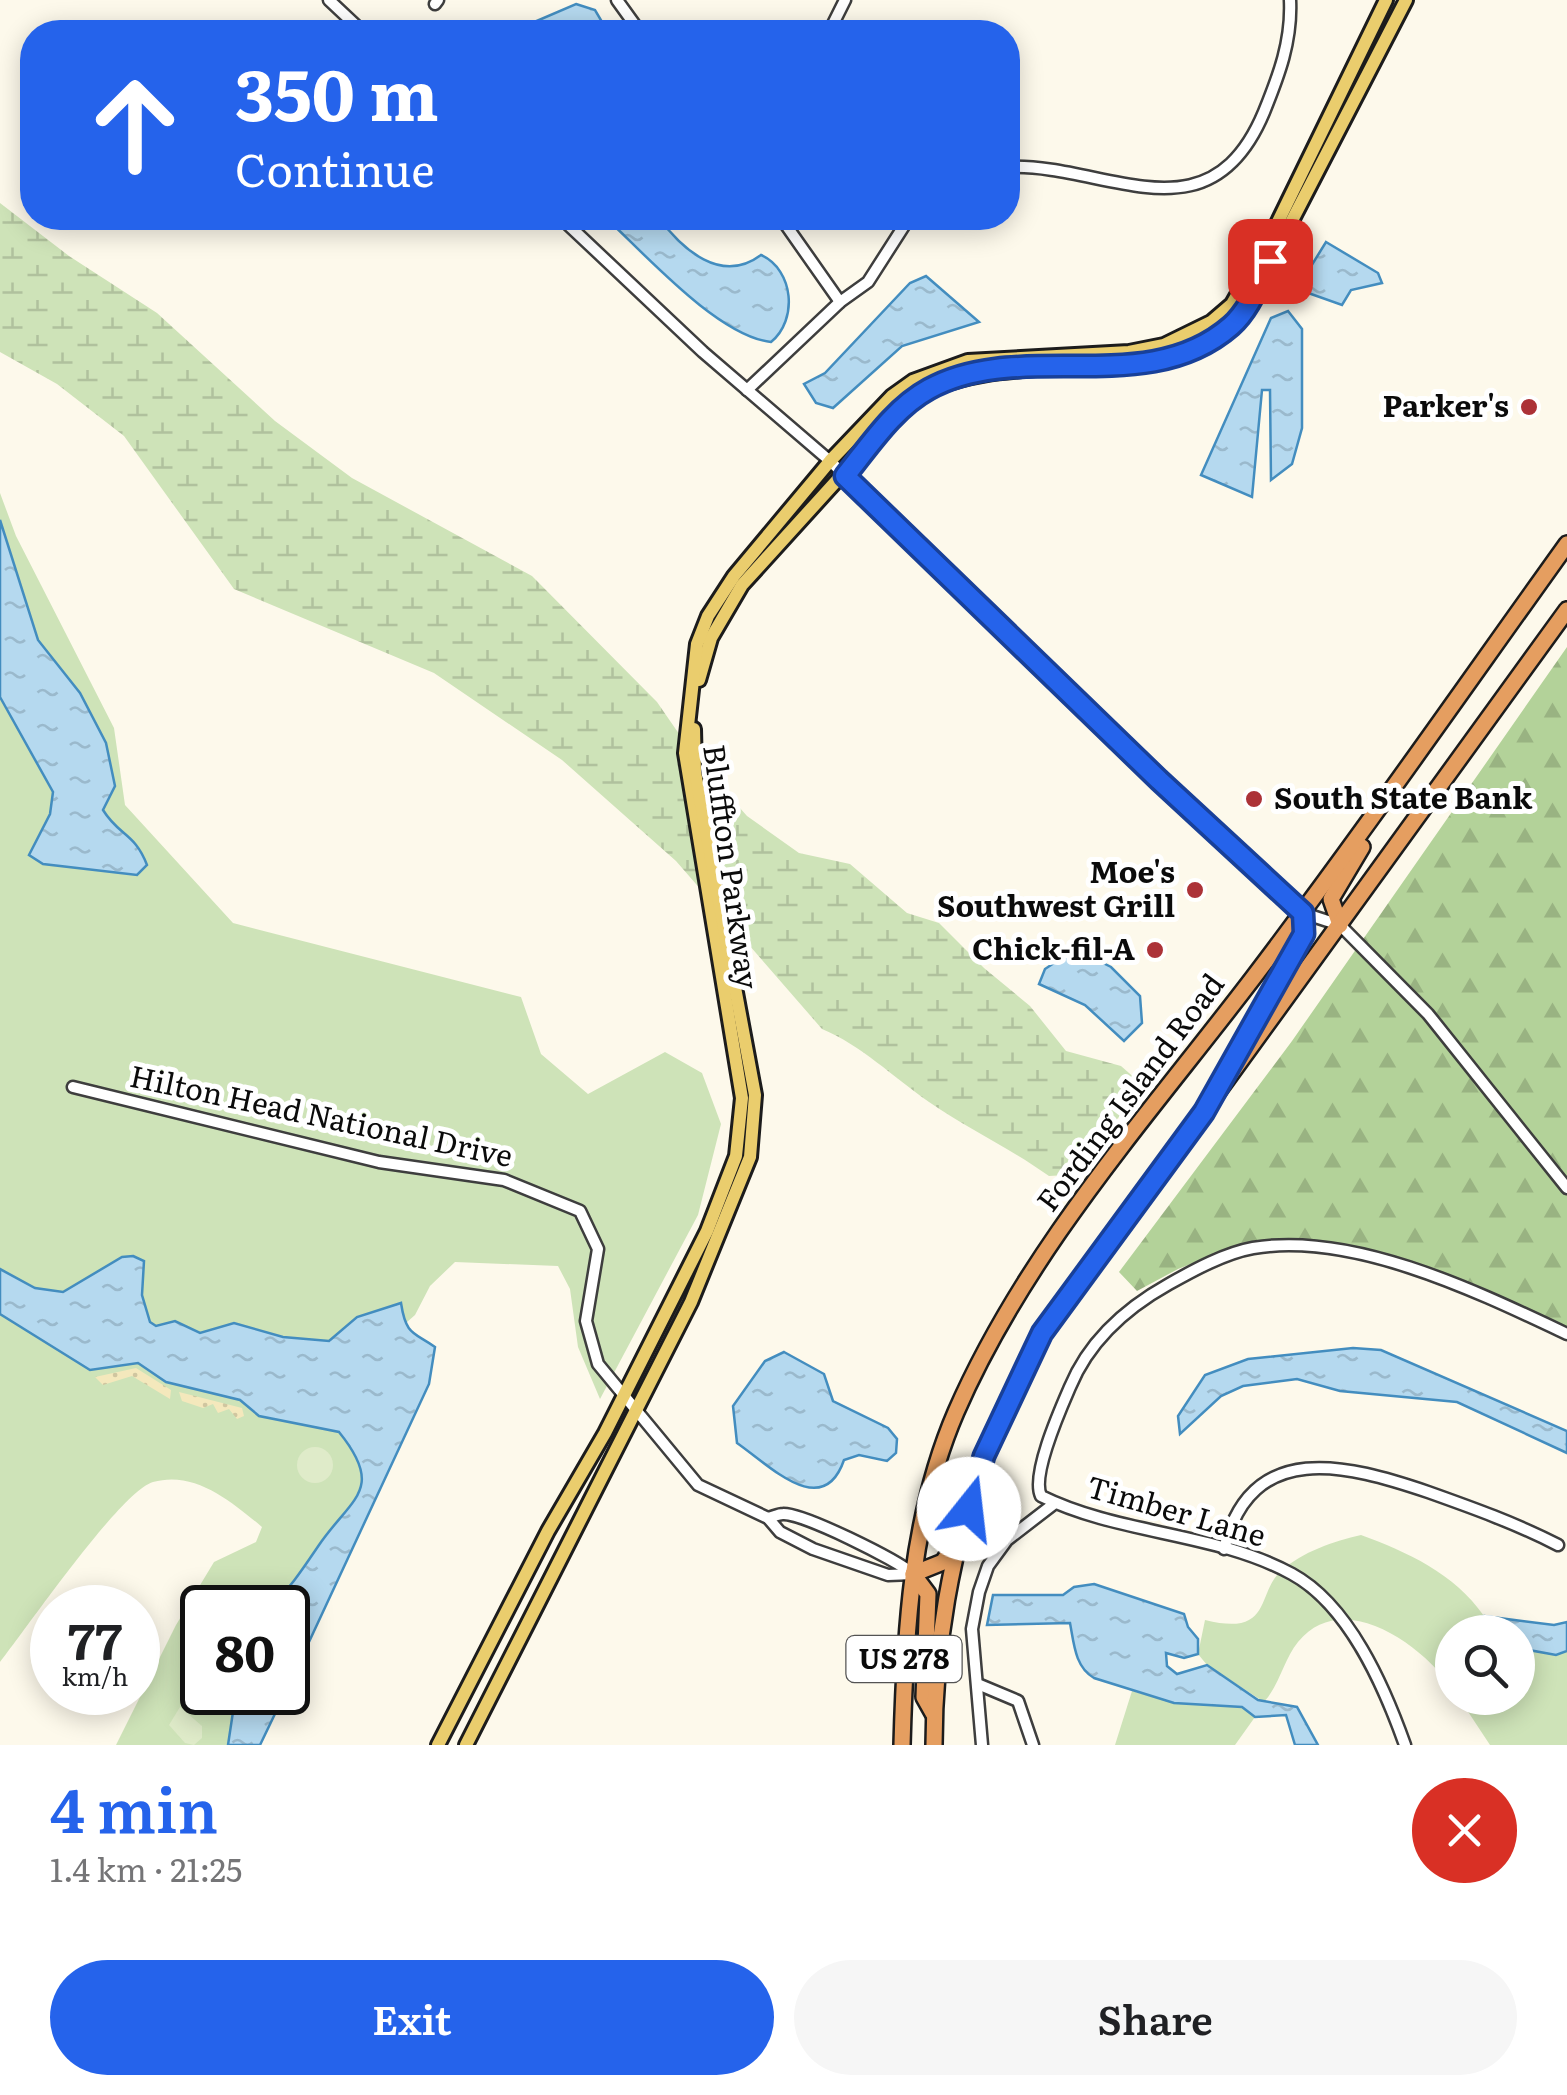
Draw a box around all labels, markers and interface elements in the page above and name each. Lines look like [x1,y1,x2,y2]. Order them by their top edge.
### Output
text: 350 m [235,39,439,143]
icon: ahead [70,60,200,190]
text: Continue [235,134,435,201]
pin [1228,219,1313,304]
icon: arrive [1243,234,1298,289]
place label: Parker's [1383,382,1509,426]
marker: Parker's [1518,396,1540,418]
street label: Bluffton Parkway [694,741,772,992]
place label: South State Bank [1274,774,1533,818]
marker: South State Bank [1243,788,1265,810]
place label: Moe's Southwest Grill [937,848,1175,926]
marker: Moe's Southwest Grill [1184,879,1206,901]
place label: Chick-fil-A [972,925,1135,969]
marker: Chick-fil-A [1144,939,1166,961]
street label: Fording Island Road [1024,963,1233,1219]
street label: Hilton Head National Drive [126,1052,517,1176]
position arrow [917,1457,1021,1561]
street label: Timber Lane [1082,1463,1271,1556]
speed limit sign: 80 [180,1585,310,1715]
text: 77 [68,1601,122,1675]
map controls [1435,1615,1535,1715]
button: search [1435,1615,1535,1715]
road number: US 278 [846,1636,962,1682]
text: km/h [62,1657,128,1694]
text: 4 min [50,1762,218,1851]
button: close [1412,1778,1517,1883]
text: 1.4 km · 21:25 [50,1844,242,1892]
button: Exit [50,1960,774,2075]
button: Share [794,1960,1517,2075]

